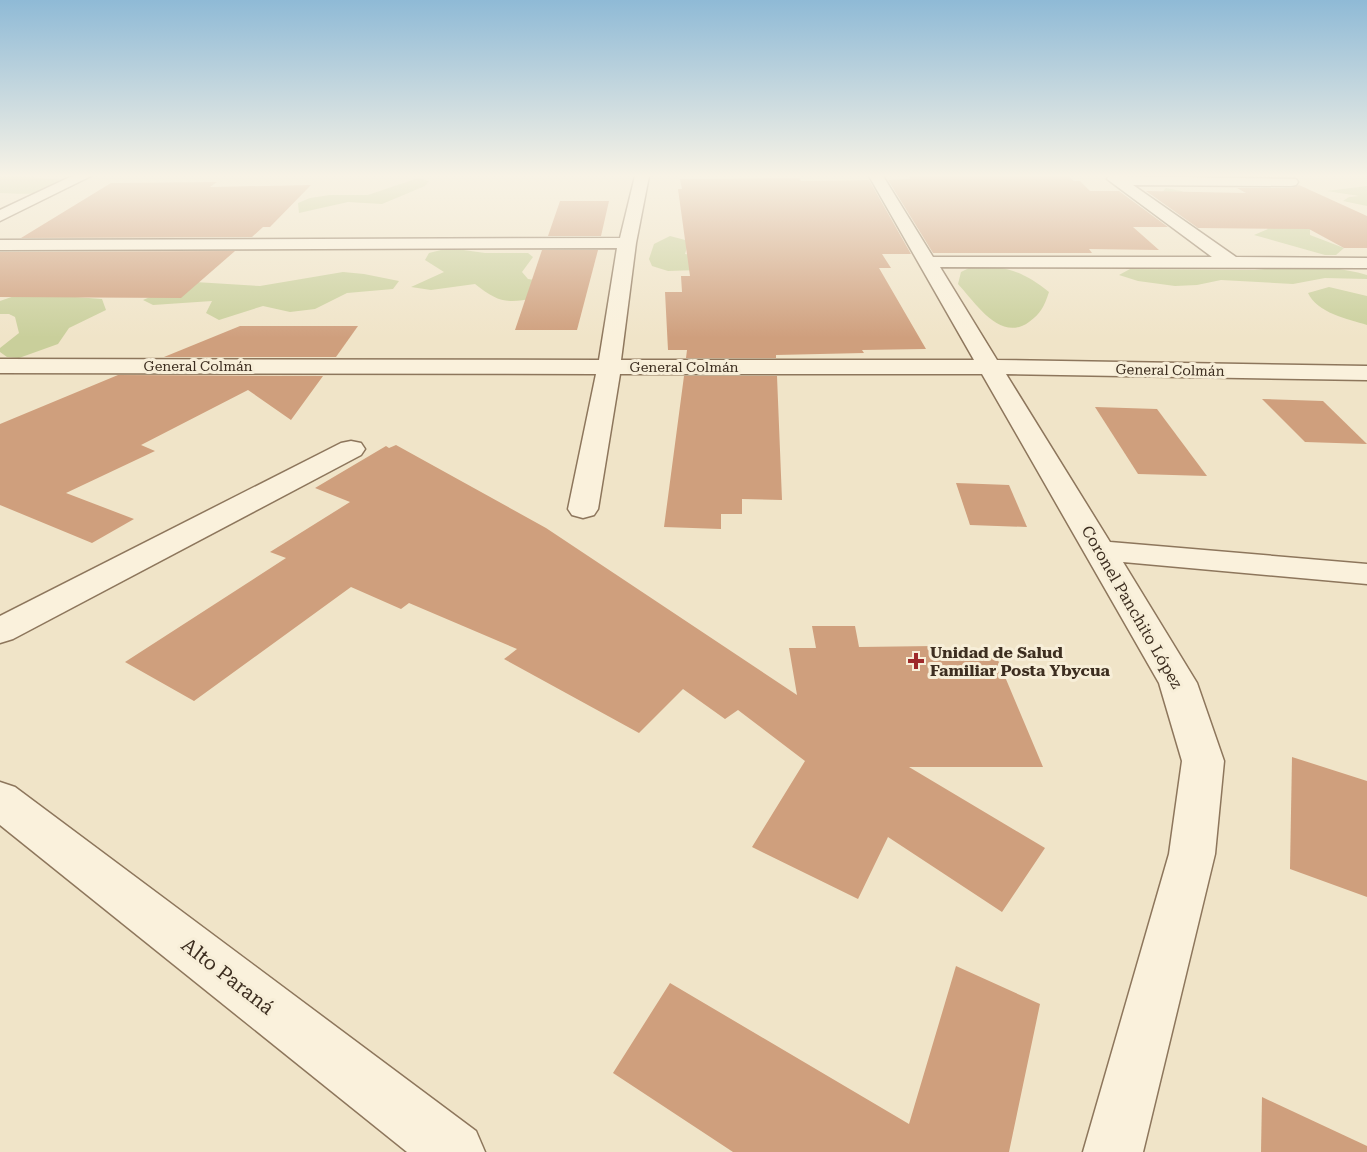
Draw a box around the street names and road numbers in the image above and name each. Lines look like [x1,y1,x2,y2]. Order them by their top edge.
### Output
street label: General Colmán [143,358,253,374]
street label: General Colmán [629,359,739,375]
street label: General Colmán [1115,361,1225,379]
street label: Coronel Panchito López [1078,522,1187,692]
street label: Alto Paraná [177,932,279,1020]

